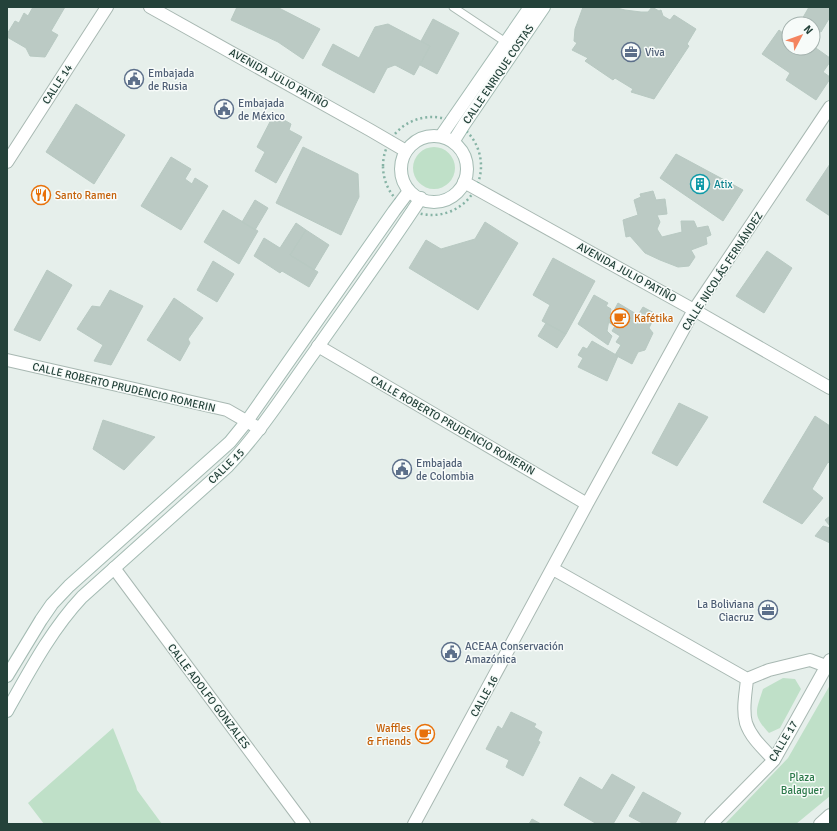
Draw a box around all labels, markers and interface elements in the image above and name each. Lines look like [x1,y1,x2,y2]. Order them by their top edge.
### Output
north arrow [781,16,821,56]
street label: CALLE ENRIQUE COSTAS [460,22,537,126]
text: N [801,23,816,37]
office icon: Viva [620,41,642,63]
street label: AVENIDA JULIO PATIÑO [227,46,331,111]
place label: Viva [645,46,665,59]
street label: CALLE 14 [40,62,75,107]
place label: Embajada de Rusia [148,67,195,93]
public building icon: Embajada de Rusia [123,68,145,90]
place label: Embajada de México [238,97,285,123]
public building icon: Embajada de México [213,98,235,120]
building icon: Atix [689,173,711,195]
place label: Atix [714,178,732,191]
restaurant icon: Santo Ramen [30,184,52,206]
place label: Santo Ramen [55,189,117,202]
street label: CALLE NICOLÁS FERNÁNDEZ [678,209,766,333]
street label: AVENIDA JULIO PATIÑO [575,240,679,305]
cafe icon: Kafétika [609,307,631,329]
place label: Kafétika [634,312,674,325]
street label: CALLE ROBERTO PRUDENCIO ROMERIN [31,360,217,415]
street label: CALLE ROBERTO PRUDENCIO ROMERIN [368,373,537,478]
street label: CALLE 15 [206,446,247,487]
place label: Embajada de Colombia [416,457,474,483]
public building icon: Embajada de Colombia [391,458,413,480]
place label: La Boliviana Ciacruz [697,598,754,624]
office icon: La Boliviana Ciacruz [757,599,779,621]
place label: ACEAA Conservación Amazónica [465,640,564,666]
street label: CALLE ADOLFO GONZALES [165,641,252,751]
public building icon: ACEAA Conservación Amazónica [440,641,462,663]
street label: CALLE 16 [468,673,501,719]
street label: CALLE 17 [766,719,801,764]
place label: Waffles & Friends [367,722,411,748]
cafe icon: Waffles & Friends [414,723,436,745]
park label: Plaza Balaguer [781,771,823,797]

